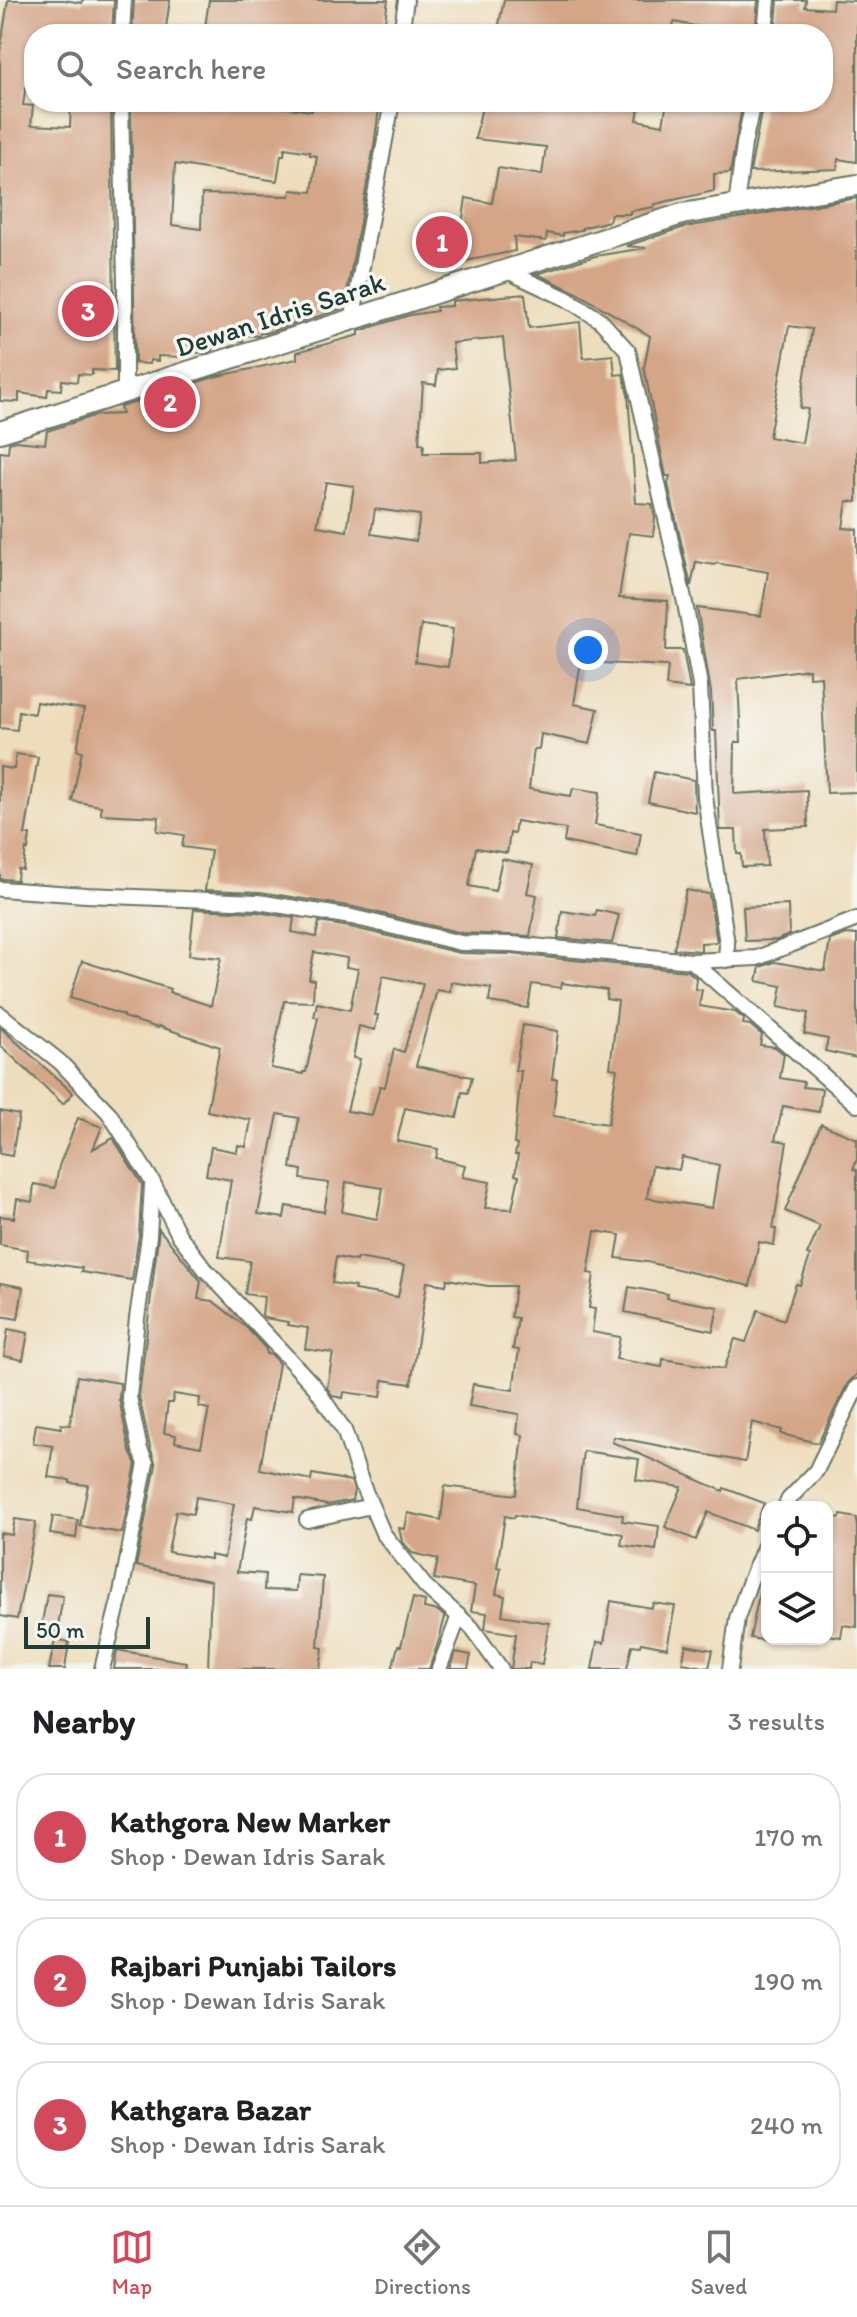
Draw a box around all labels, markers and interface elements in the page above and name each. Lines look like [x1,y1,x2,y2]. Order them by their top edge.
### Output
search box [24,24,833,112]
icon: search [52,46,96,90]
text: Search here [116,50,266,87]
pin: 1 [416,212,468,272]
street label: Dewan Idris Sarak [171,264,390,364]
pin: 3 [62,281,114,341]
pin: 2 [144,372,196,432]
your location [568,630,608,670]
map controls [761,1501,833,1645]
button: locate [761,1501,833,1573]
button: layers [761,1573,833,1645]
scale bar [24,1613,150,1649]
text: 50 m [36,1617,85,1644]
text: Nearby [32,1701,135,1742]
text: 3 results [728,1705,825,1737]
text: Kathgora New Marker [110,1803,390,1840]
text: 1 [54,1821,66,1853]
text: 170 m [754,1821,823,1853]
text: Shop · Dewan Idris Sarak [110,1840,385,1872]
text: Rajbari Punjabi Tailors [110,1947,396,1984]
text: 2 [53,1965,67,1997]
text: 190 m [754,1965,823,1997]
text: Shop · Dewan Idris Sarak [110,1984,385,2016]
text: Kathgara Bazar [110,2091,311,2128]
text: 3 [53,2109,67,2141]
text: 240 m [750,2109,823,2141]
text: Shop · Dewan Idris Sarak [110,2128,385,2160]
tab: Map [110,2225,154,2300]
tab: Directions [374,2225,471,2300]
tab: Saved [691,2225,747,2300]

